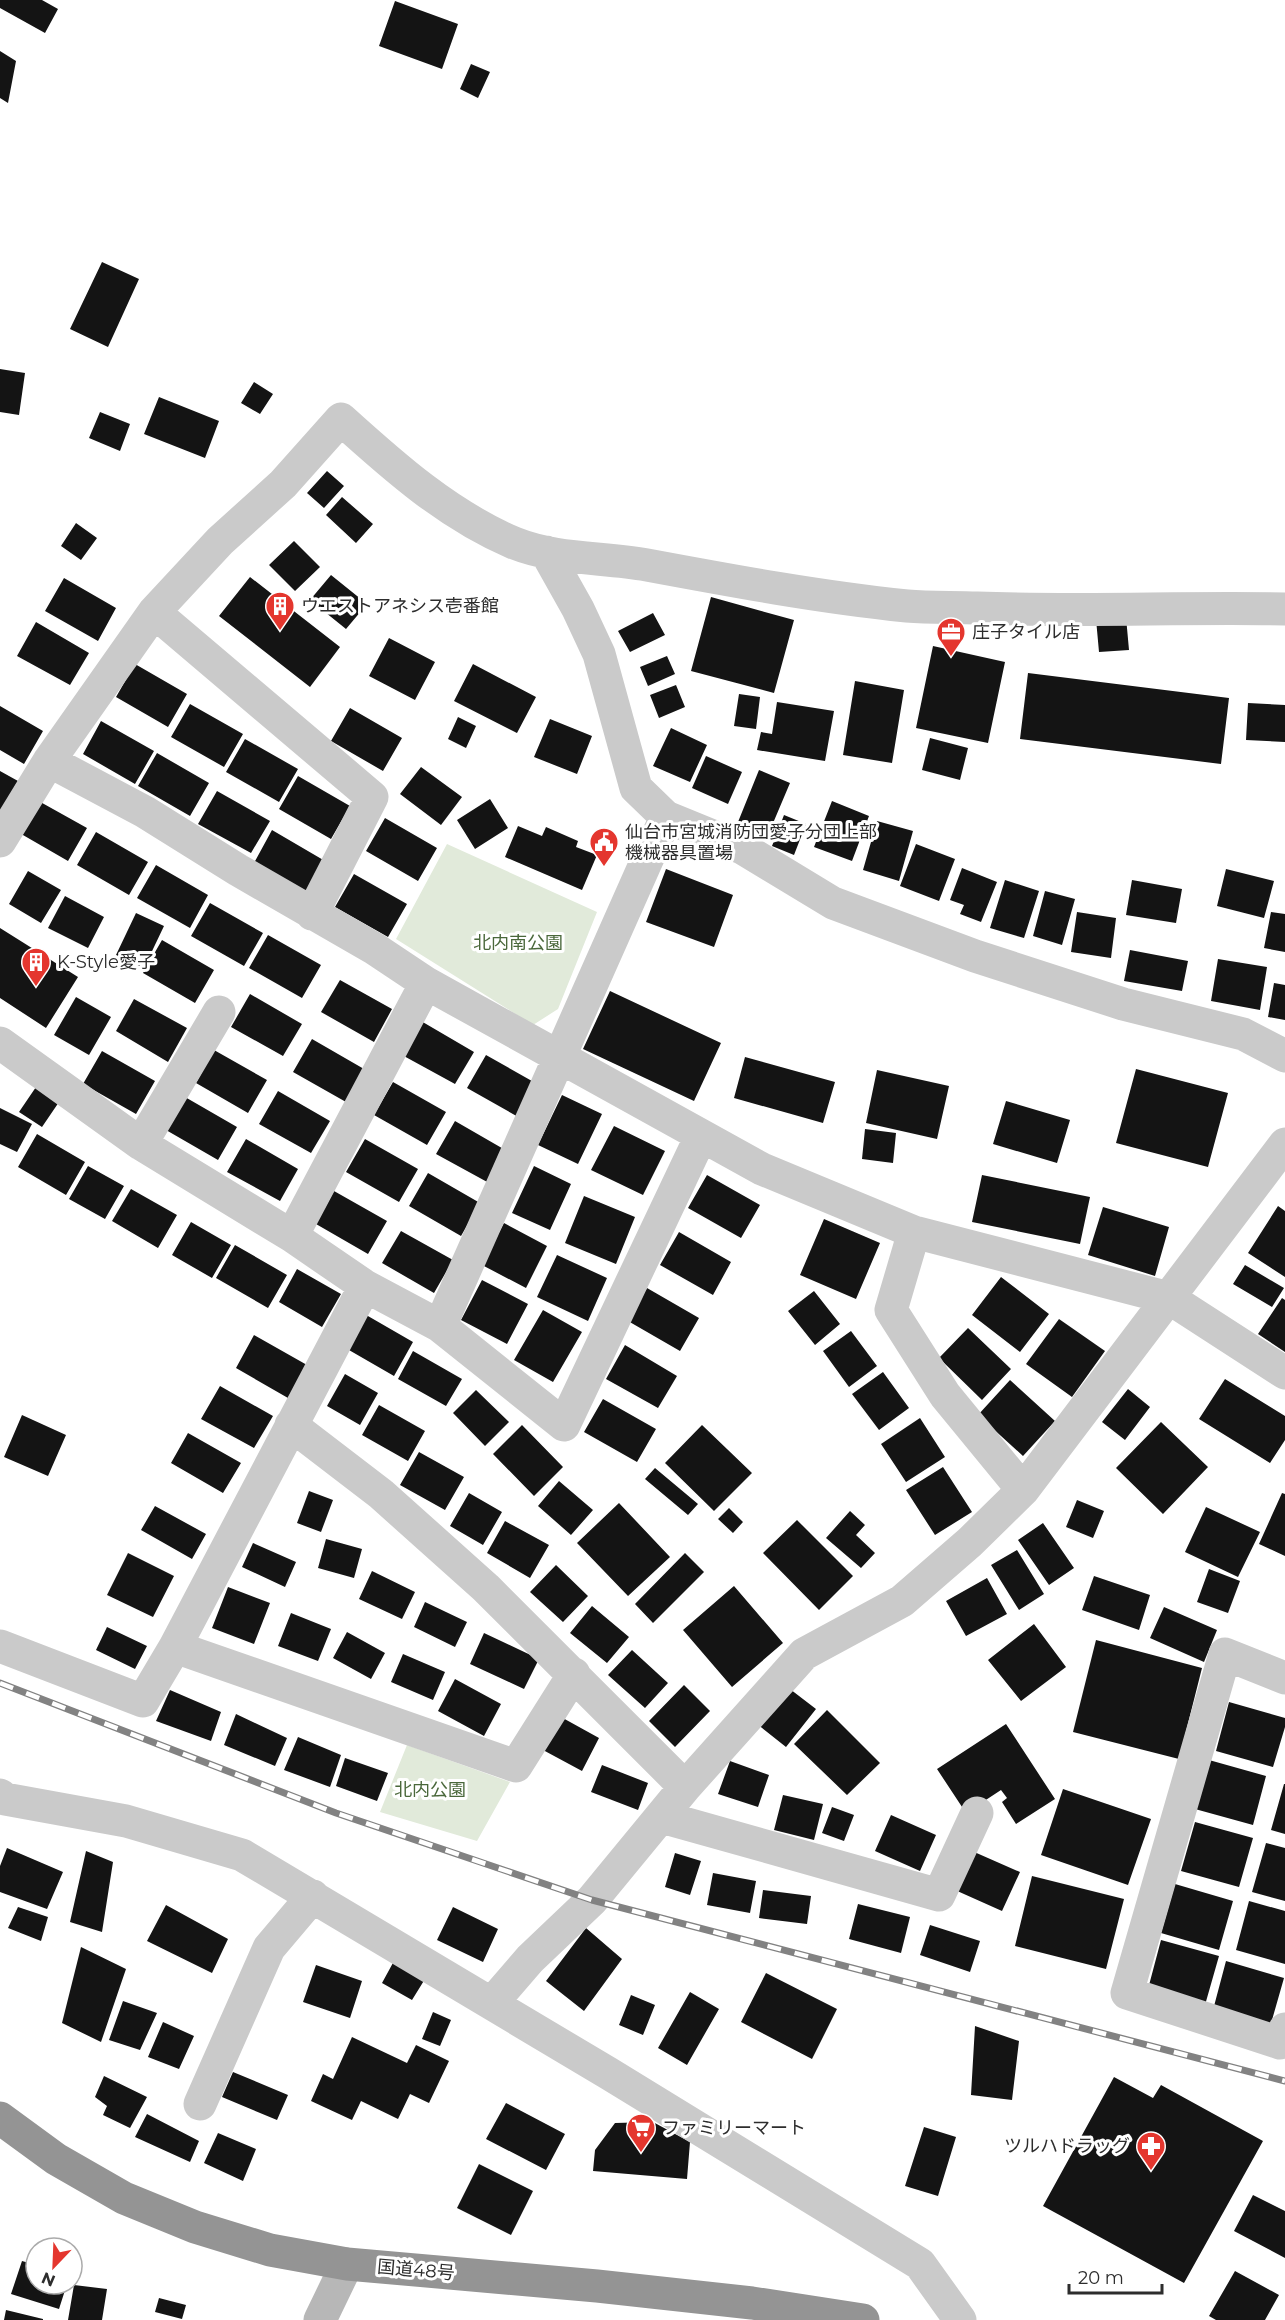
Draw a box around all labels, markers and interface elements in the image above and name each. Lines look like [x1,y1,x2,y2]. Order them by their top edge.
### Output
building icon: ウエストアネシス壱番館 [264,590,296,632]
place label: ウエストアネシス壱番館 [301,595,499,617]
office icon: 庄子タイル店 [935,616,967,658]
place label: 庄子タイル店 [972,621,1080,643]
place label: 仙台市宮城消防団愛子分団上部 機械器具置場 [625,821,877,864]
public building icon: 仙台市宮城消防団愛子分団上部 機械器具置場 [588,826,620,868]
park label: 北内南公園 [473,932,563,954]
building icon: K-Style愛子 [20,946,52,988]
place label: K-Style愛子 [57,951,155,973]
park label: 北内公園 [394,1779,466,1801]
supermarket icon: ファミリーマート [625,2112,657,2154]
place label: ファミリーマート [662,2117,806,2139]
pharmacy icon: ツルハドラッグ [1135,2130,1167,2172]
place label: ツルハドラッグ [1004,2135,1130,2157]
north arrow [24,2236,84,2296]
street label: 国道48号 [376,2256,456,2284]
scale bar [1069,2257,1162,2295]
text: 20 m [1078,2267,1124,2289]
text: N [39,2268,58,2291]

